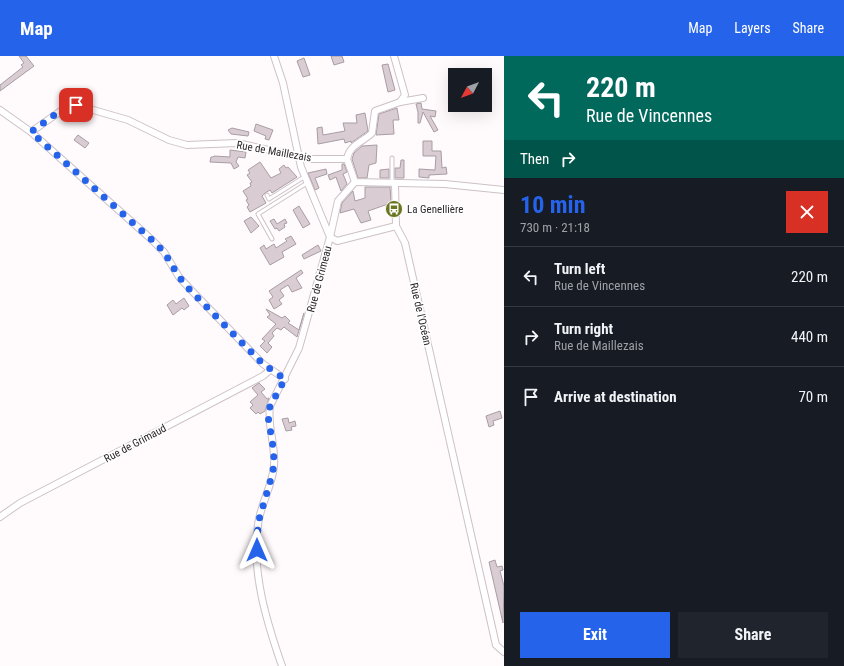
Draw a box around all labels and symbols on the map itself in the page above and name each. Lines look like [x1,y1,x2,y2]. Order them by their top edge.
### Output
north arrow [448,68,492,112]
pin [59,88,93,122]
street label: Rue de Maillezais [235,138,312,164]
bus stop icon: La Genellière [384,199,404,219]
place label: La Genellière [407,203,463,216]
street label: Rue de Grimeau [304,244,335,314]
street label: Rue de l'Océan [407,282,434,347]
street label: Rue de Grimaud [102,422,169,465]
position arrow [236,529,278,571]

